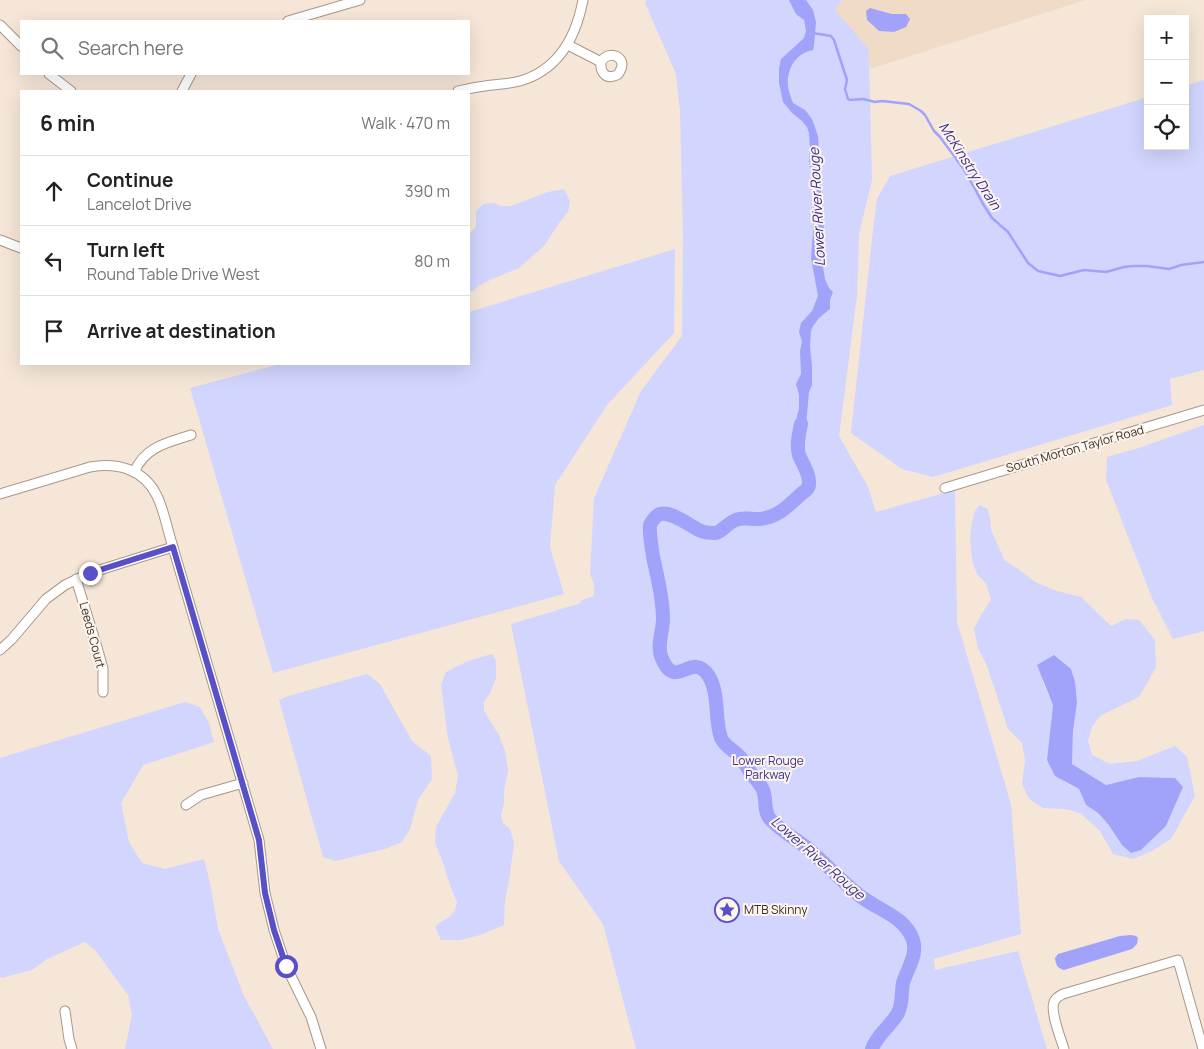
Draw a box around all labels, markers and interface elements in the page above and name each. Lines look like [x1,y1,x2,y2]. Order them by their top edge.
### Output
map controls [1144,15,1189,150]
button: + [1144,15,1189,60]
search box [20,20,470,75]
icon: search [38,34,66,62]
text: Search here [78,35,184,61]
button: − [1144,60,1189,105]
button: locate [1144,105,1189,150]
text: 6 min [40,109,95,137]
text: Walk · 470 m [361,112,450,134]
water label: McKinstry Drain [935,118,1006,214]
water label: Lower River Rouge [804,147,829,267]
text: Continue [87,167,173,193]
icon: ahead [40,177,68,205]
text: 390 m [405,180,450,202]
text: Lancelot Drive [87,193,192,215]
text: Turn left [87,237,165,263]
icon: left [40,247,68,275]
text: 80 m [414,250,450,272]
text: Round Table Drive West [87,263,260,285]
icon: arrive [40,317,68,345]
text: Arrive at destination [87,318,276,344]
street label: South Morton Taylor Road [1004,421,1146,476]
route end [79,562,102,585]
street label: Leeds Court [75,600,110,670]
park label: Lower Rouge Parkway [732,752,804,783]
water label: Lower River Rouge [767,812,870,904]
place icon: MTB Skinny [714,897,740,923]
place label: MTB Skinny [744,901,808,918]
route start [275,955,298,978]

